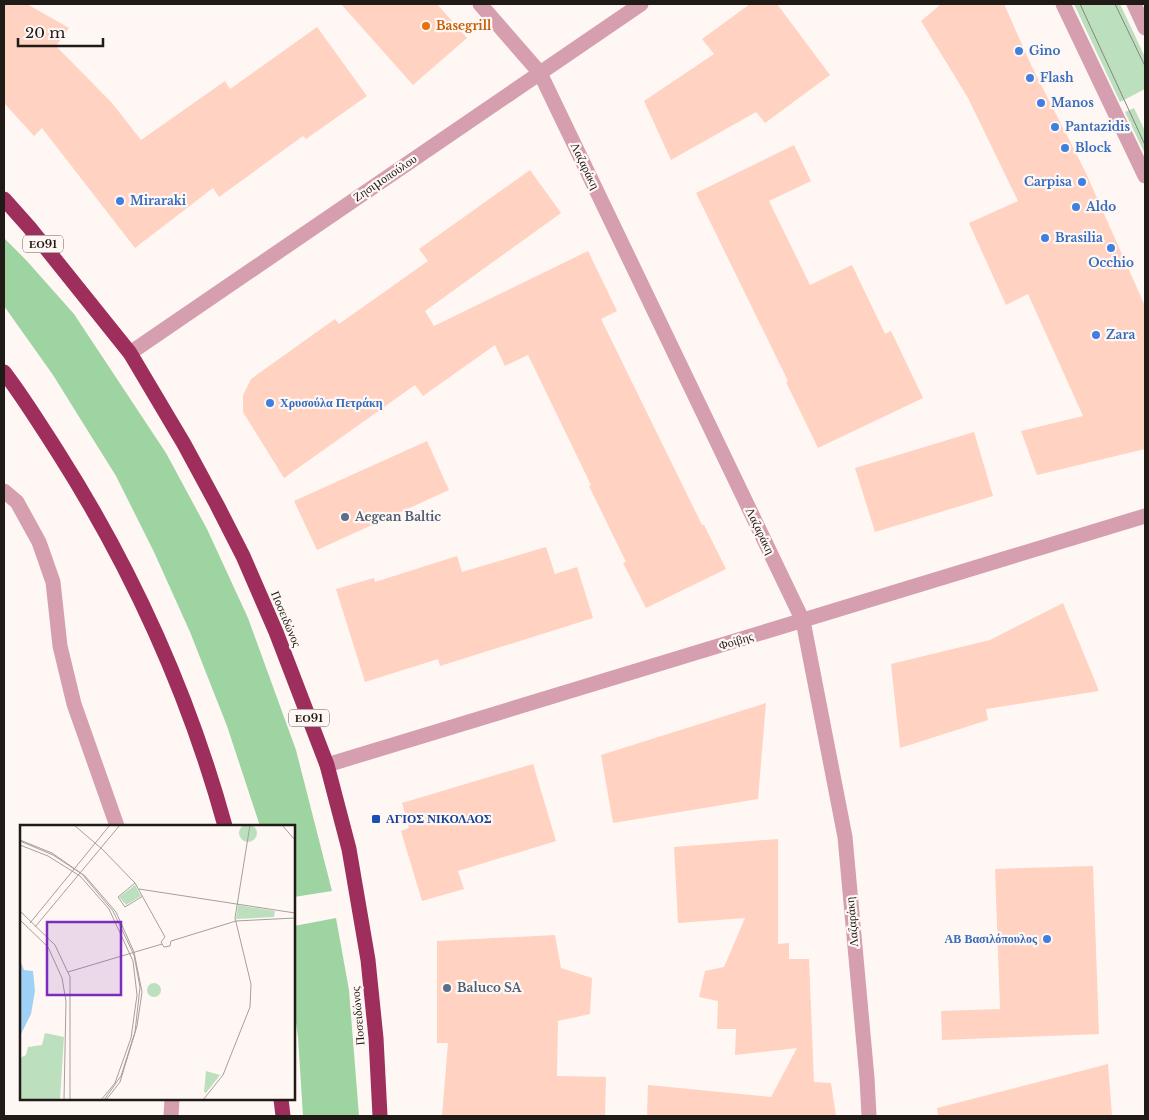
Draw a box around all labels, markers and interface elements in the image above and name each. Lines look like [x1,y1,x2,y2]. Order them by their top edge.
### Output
scale bar [18,15,102,47]
place label: Basegrill [436,18,492,33]
marker: Basegrill [420,20,432,32]
text: 20 m [25,23,65,42]
place label: Gino [1029,43,1061,58]
marker: Gino [1013,45,1025,57]
place label: Flash [1040,70,1074,85]
marker: Flash [1024,72,1036,84]
place label: Manos [1051,95,1094,110]
marker: Manos [1035,97,1047,109]
place label: Pantazidis [1065,119,1130,134]
marker: Pantazidis [1049,121,1061,133]
street label: Λαζαράκη [568,140,603,192]
place label: Block [1075,140,1112,155]
marker: Block [1059,142,1071,154]
street label: Ζησιμοπούλου [350,151,420,204]
place label: Carpisa [1024,174,1072,189]
marker: Carpisa [1076,176,1088,188]
place label: Miraraki [130,193,187,208]
marker: Miraraki [114,195,126,207]
place label: Aldo [1085,199,1116,214]
marker: Aldo [1070,201,1082,213]
place label: Brasilia [1055,230,1103,245]
marker: Brasilia [1039,232,1051,244]
road number: ΕΟ91 [23,235,63,252]
marker: Occhio [1105,242,1117,254]
place label: Occhio [1088,255,1134,270]
place label: Zara [1106,327,1135,342]
marker: Zara [1090,329,1102,341]
place label: Χρυσούλα Πετράκη [280,395,383,410]
marker: Χρυσούλα Πετράκη [264,397,276,409]
street label: Λαζαράκη [743,505,778,557]
place label: Aegean Baltic [354,509,441,524]
marker: Aegean Baltic [339,511,351,523]
street label: Ποσειδώνος [268,589,305,649]
street label: Φοίβης [717,628,755,653]
road number: ΕΟ91 [289,710,329,726]
place label: ΑΓΙΟΣ ΝΙΚΟΛΑΟΣ [386,811,492,826]
marker: ΑΓΙΟΣ ΝΙΚΟΛΑΟΣ [370,813,382,825]
inset map [20,825,295,1100]
street label: Λαζαράκη [842,896,861,948]
place label: ΑΒ Βασιλόπουλος [945,931,1038,946]
marker: ΑΒ Βασιλόπουλος [1041,933,1053,945]
place label: Baluco SA [457,980,523,995]
marker: Baluco SA [441,982,453,994]
street label: Ποσειδώνος [347,986,368,1046]

